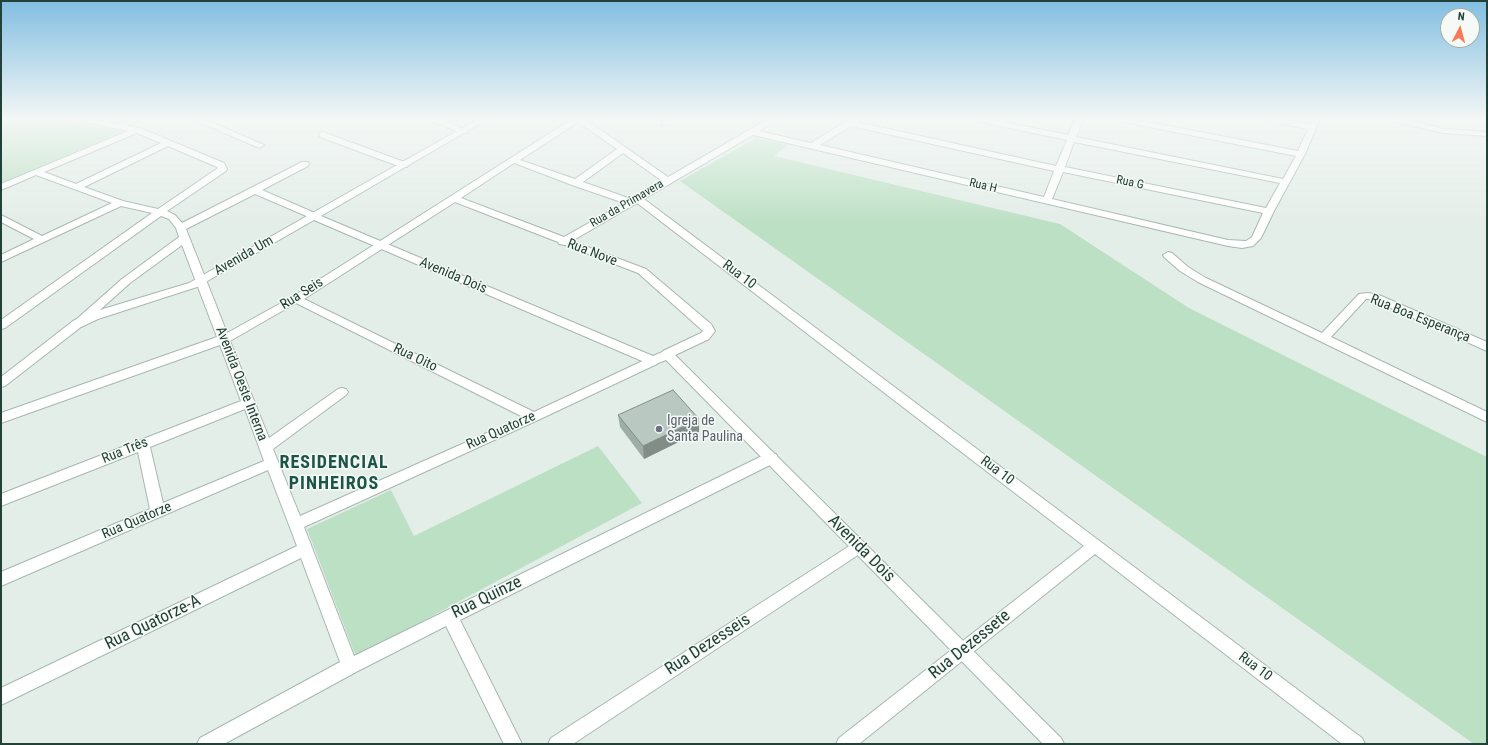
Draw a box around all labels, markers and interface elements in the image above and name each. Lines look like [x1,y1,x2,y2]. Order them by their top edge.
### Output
north arrow [1440,8,1480,48]
text: N [1457,10,1465,23]
street label: Rua G [1115,173,1145,193]
street label: Rua H [968,176,998,196]
street label: Rua da Primavera [588,177,666,231]
street label: Avenida Um [211,232,277,280]
street label: Rua Nove [565,236,619,270]
street label: Avenida Dois [417,254,489,298]
street label: Rua 10 [719,257,759,293]
street label: Rua Seis [277,274,327,314]
street label: Rua Boa Esperança [1368,291,1472,347]
street label: Avenida Oeste Interna [211,324,271,444]
street label: Rua Oito [390,340,440,376]
street label: Rua Quatorze [464,408,538,454]
place label: Igreja de Santa Paulina [667,413,743,446]
marker: Igreja de Santa Paulina [654,424,664,434]
street label: Rua Três [100,434,150,468]
district label: RESIDENCIAL PINHEIROS [279,452,389,494]
street label: Rua 10 [977,453,1017,489]
street label: Rua Quatorze [100,499,174,543]
street label: Avenida Dois [823,511,899,587]
street label: Rua Quinze [449,572,525,624]
street label: Rua Quatorze-A [102,591,204,655]
street label: Rua Dezessete [925,606,1015,684]
street label: Rua Dezesseis [662,610,754,680]
street label: Rua 10 [1235,649,1275,685]

